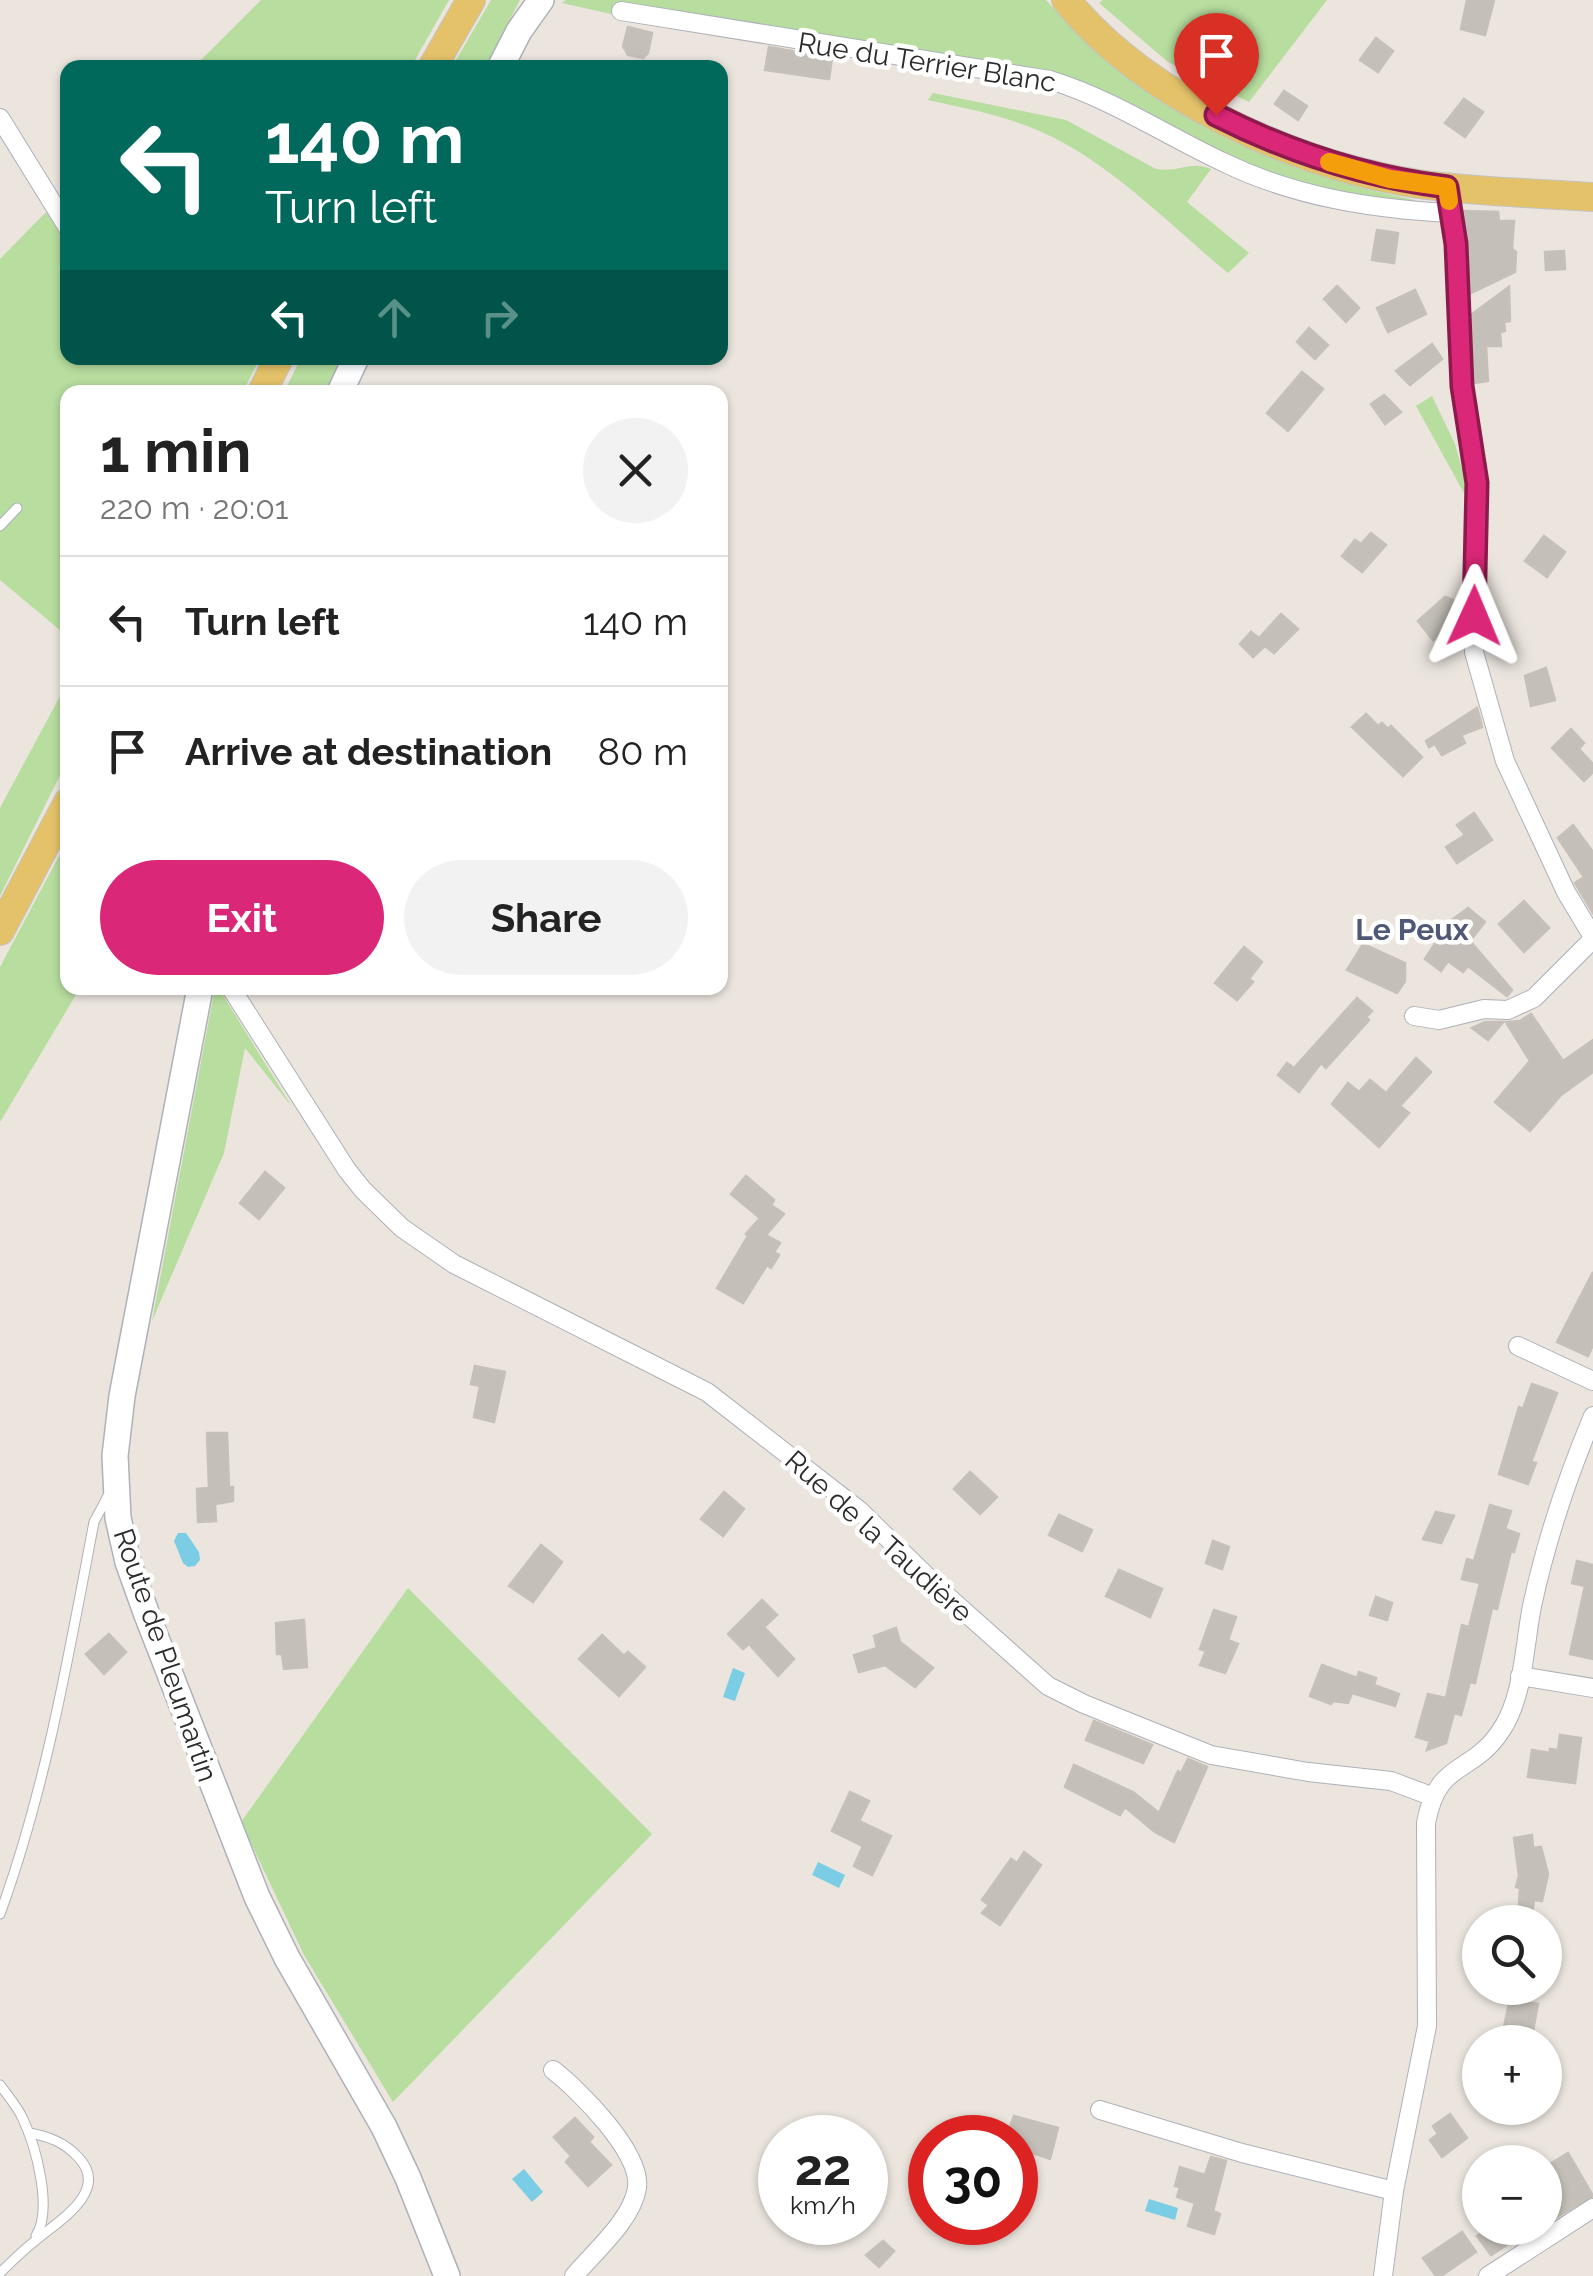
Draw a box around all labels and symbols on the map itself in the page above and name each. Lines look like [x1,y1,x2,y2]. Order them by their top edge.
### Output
pin [1174,13,1259,116]
street label: Rue du Terrier Blanc [796,26,1058,99]
position arrow [1422,564,1526,668]
district label: Le Peux [1355,912,1469,947]
street label: Rue de la Taudière [778,1444,979,1629]
street label: Route de Pleumartin [107,1524,224,1786]
speed limit sign: 30 [908,2115,1038,2245]

